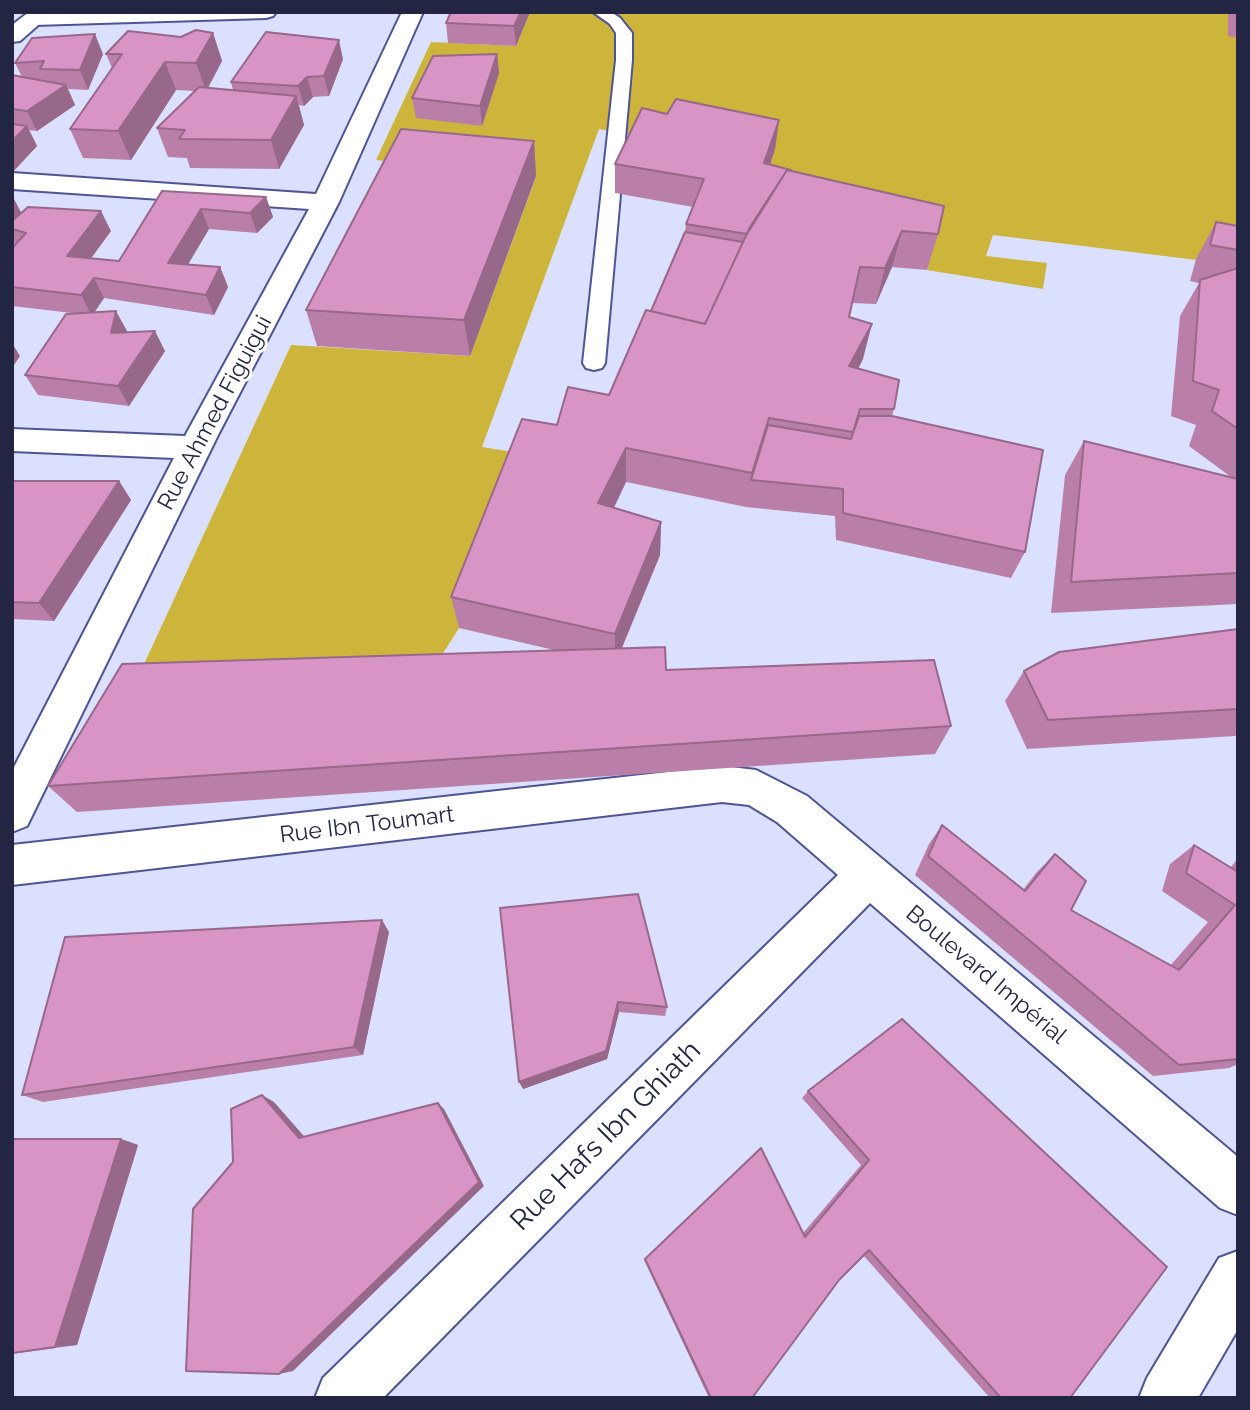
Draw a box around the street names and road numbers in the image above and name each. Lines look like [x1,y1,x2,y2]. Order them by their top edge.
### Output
street label: Rue Ahmed Figuigui [152,311,278,515]
street label: Rue Ibn Toumart [278,801,456,849]
street label: Boulevard Impérial [900,900,1072,1050]
street label: Rue Hafs Ibn Ghiath [504,1034,708,1238]

